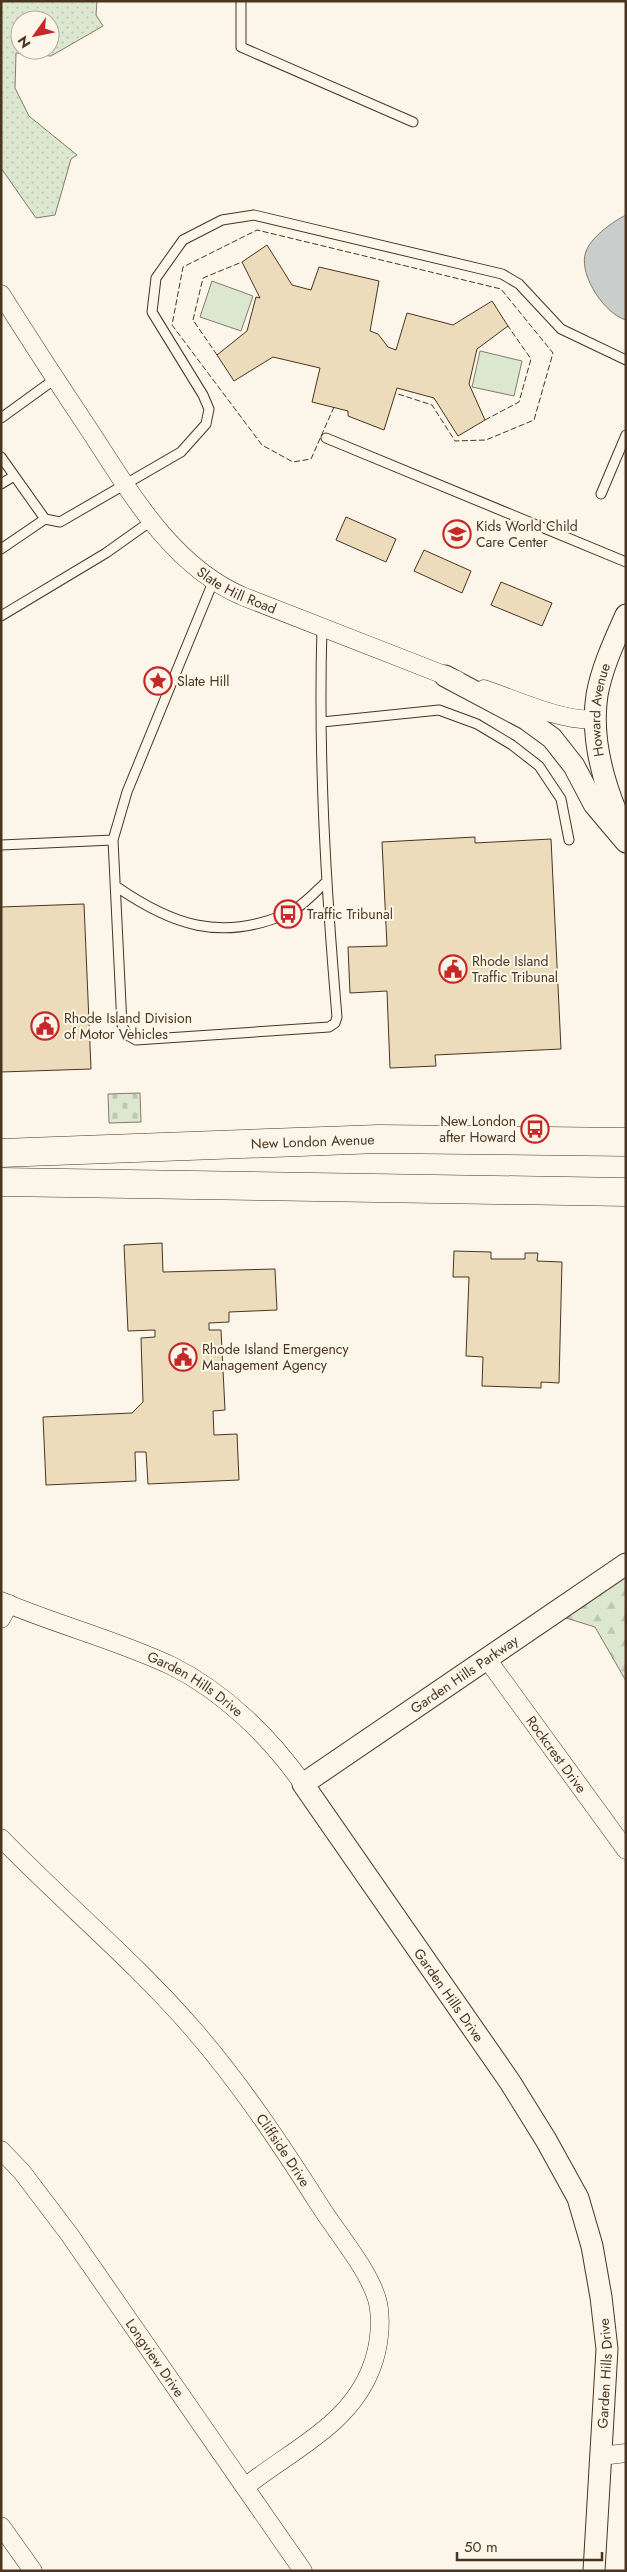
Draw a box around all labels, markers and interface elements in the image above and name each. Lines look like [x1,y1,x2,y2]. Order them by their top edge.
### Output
north arrow [10,10,60,60]
text: N [13,32,36,52]
place label: Kids World Child Care Center [476,516,578,552]
school or university icon: Kids World Child Care Center [442,519,472,549]
street label: Slate Hill Road [193,562,279,619]
street label: Howard Avenue [585,660,615,758]
place icon: Slate Hill [143,666,173,696]
place label: Slate Hill [177,671,230,691]
bus stop icon: Traffic Tribunal [273,899,303,929]
place label: Traffic Tribunal [307,904,393,924]
place label: Rhode Island Traffic Tribunal [472,951,558,987]
public building icon: Rhode Island Traffic Tribunal [438,954,468,984]
place label: Rhode Island Division of Motor Vehicles [64,1008,192,1044]
public building icon: Rhode Island Division of Motor Vehicles [30,1011,60,1041]
place label: New London after Howard [439,1111,516,1147]
bus stop icon: New London after Howard [520,1114,550,1144]
street label: New London Avenue [251,1129,375,1154]
place label: Rhode Island Emergency Management Agency [202,1339,349,1375]
public building icon: Rhode Island Emergency Management Agency [168,1342,198,1372]
street label: Garden Hills Parkway [406,1630,523,1718]
street label: Garden Hills Drive [144,1646,248,1721]
street label: Rockcrest Drive [522,1712,591,1797]
street label: Garden Hills Drive [409,1944,489,2046]
street label: Cliffside Drive [252,2109,315,2191]
street label: Longview Drive [121,2315,189,2401]
street label: Garden Hills Drive [592,2317,617,2429]
scale bar [457,2530,602,2562]
text: 50 m [464,2536,498,2558]

